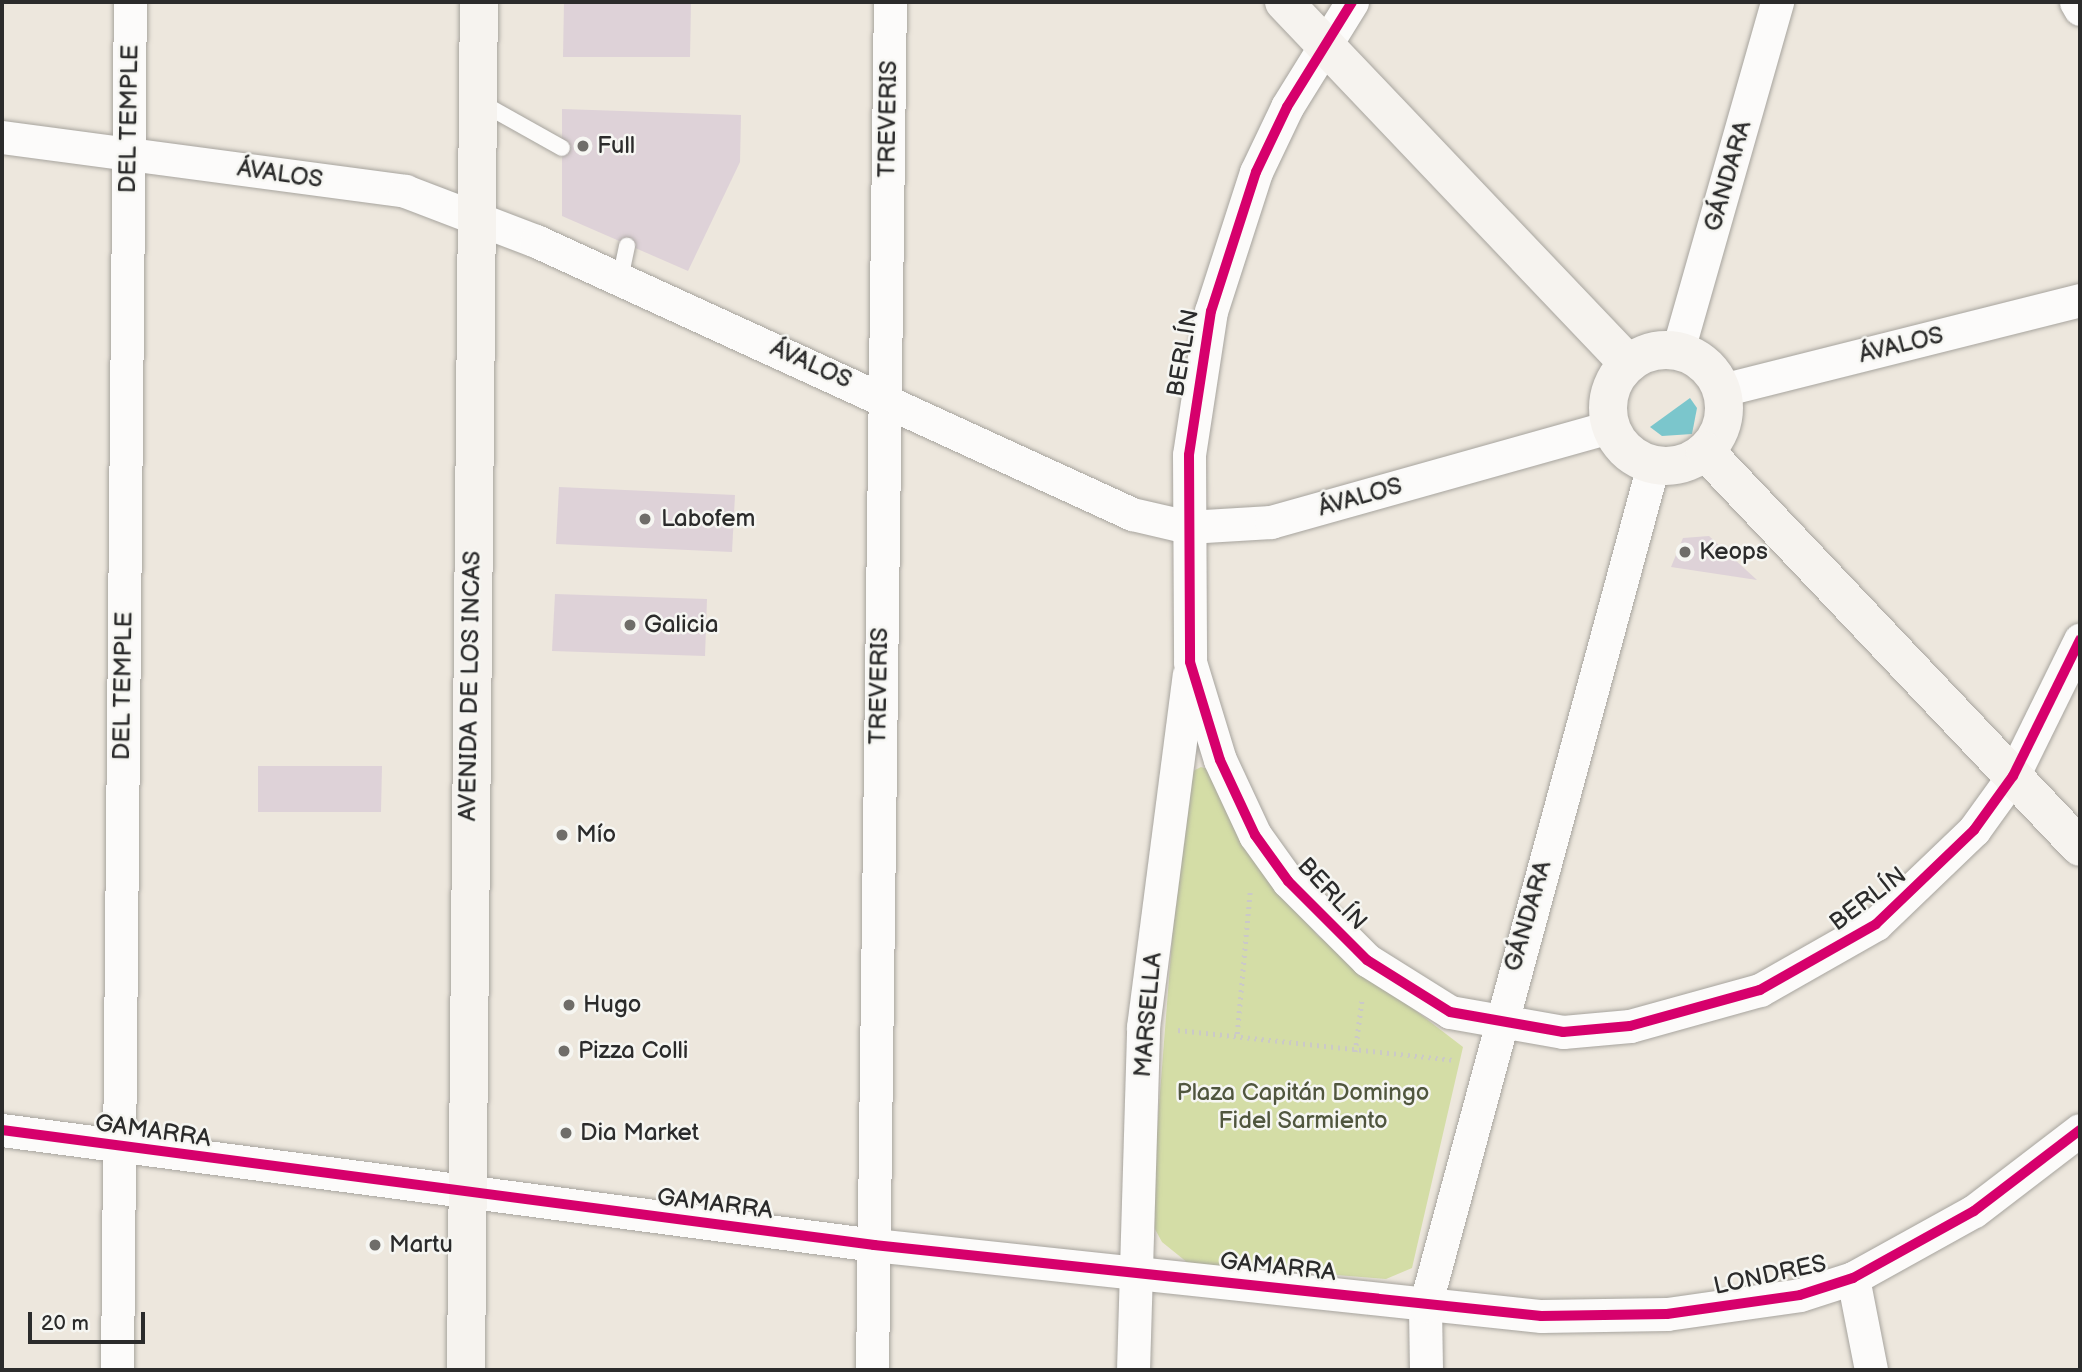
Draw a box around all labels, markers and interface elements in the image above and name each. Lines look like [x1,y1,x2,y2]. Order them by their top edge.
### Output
street label: DEL TEMPLE [113,44,145,194]
street label: TREVERIS [873,60,903,178]
street label: GÁNDARA [1698,117,1758,235]
place label: Full [597,132,635,160]
marker: Full [575,138,591,154]
street label: ÁVALOS [235,154,325,194]
street label: BERLÍN [1161,307,1205,399]
street label: ÁVALOS [1856,321,1946,369]
street label: ÁVALOS [766,333,856,395]
street label: ÁVALOS [1315,471,1405,523]
place label: Labofem [661,505,755,533]
marker: Labofem [635,509,655,529]
place label: Keops [1699,538,1768,566]
marker: Keops [1677,544,1693,560]
street label: AVENIDA DE LOS INCAS [453,551,487,821]
street label: DEL TEMPLE [107,611,139,761]
place label: Galicia [644,611,719,639]
marker: Galicia [622,617,638,633]
street label: TREVERIS [864,627,894,745]
place label: Mío [576,821,616,849]
marker: Mío [554,827,570,843]
street label: BERLÍN [1291,852,1373,936]
street label: GÁNDARA [1498,857,1558,975]
street label: BERLÍN [1824,861,1912,937]
street label: MARSELLA [1128,951,1168,1079]
place label: Hugo [583,991,641,1019]
marker: Hugo [561,997,577,1013]
place label: Pizza Colli [578,1037,688,1065]
marker: Pizza Colli [556,1043,572,1059]
park label: Plaza Capitán Domingo Fidel Sarmiento [1177,1079,1429,1135]
street label: GAMARRA [93,1109,213,1153]
place label: Dia Market [580,1119,699,1147]
marker: Dia Market [558,1125,574,1141]
street label: GAMARRA [655,1183,775,1225]
place label: Martu [389,1231,453,1259]
marker: Martu [367,1237,383,1253]
street label: GAMARRA [1219,1247,1337,1287]
street label: LONDRES [1711,1249,1829,1301]
scale bar [32,1298,149,1342]
text: 20 m [41,1311,89,1336]

